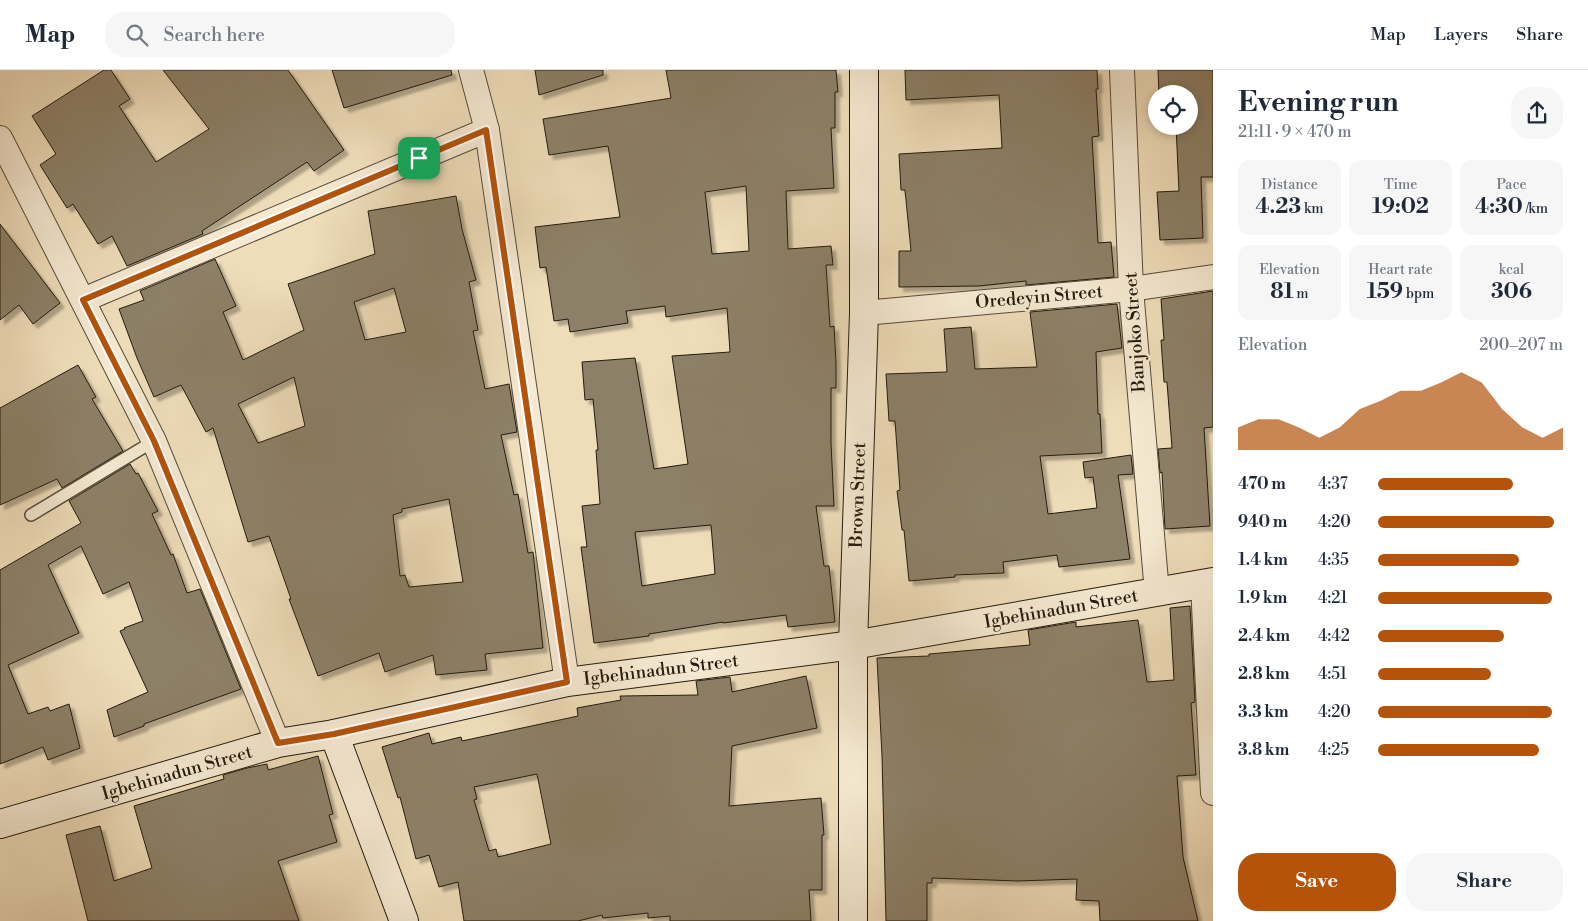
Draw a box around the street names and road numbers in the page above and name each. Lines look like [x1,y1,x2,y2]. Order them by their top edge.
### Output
street label: Banjoko Street [1119,270,1151,394]
street label: Oredeyin Street [974,280,1104,314]
street label: Brown Street [845,441,871,549]
street label: Igbehinadun Street [982,584,1140,634]
street label: Igbehinadun Street [582,649,740,691]
street label: Igbehinadun Street [99,740,256,806]

